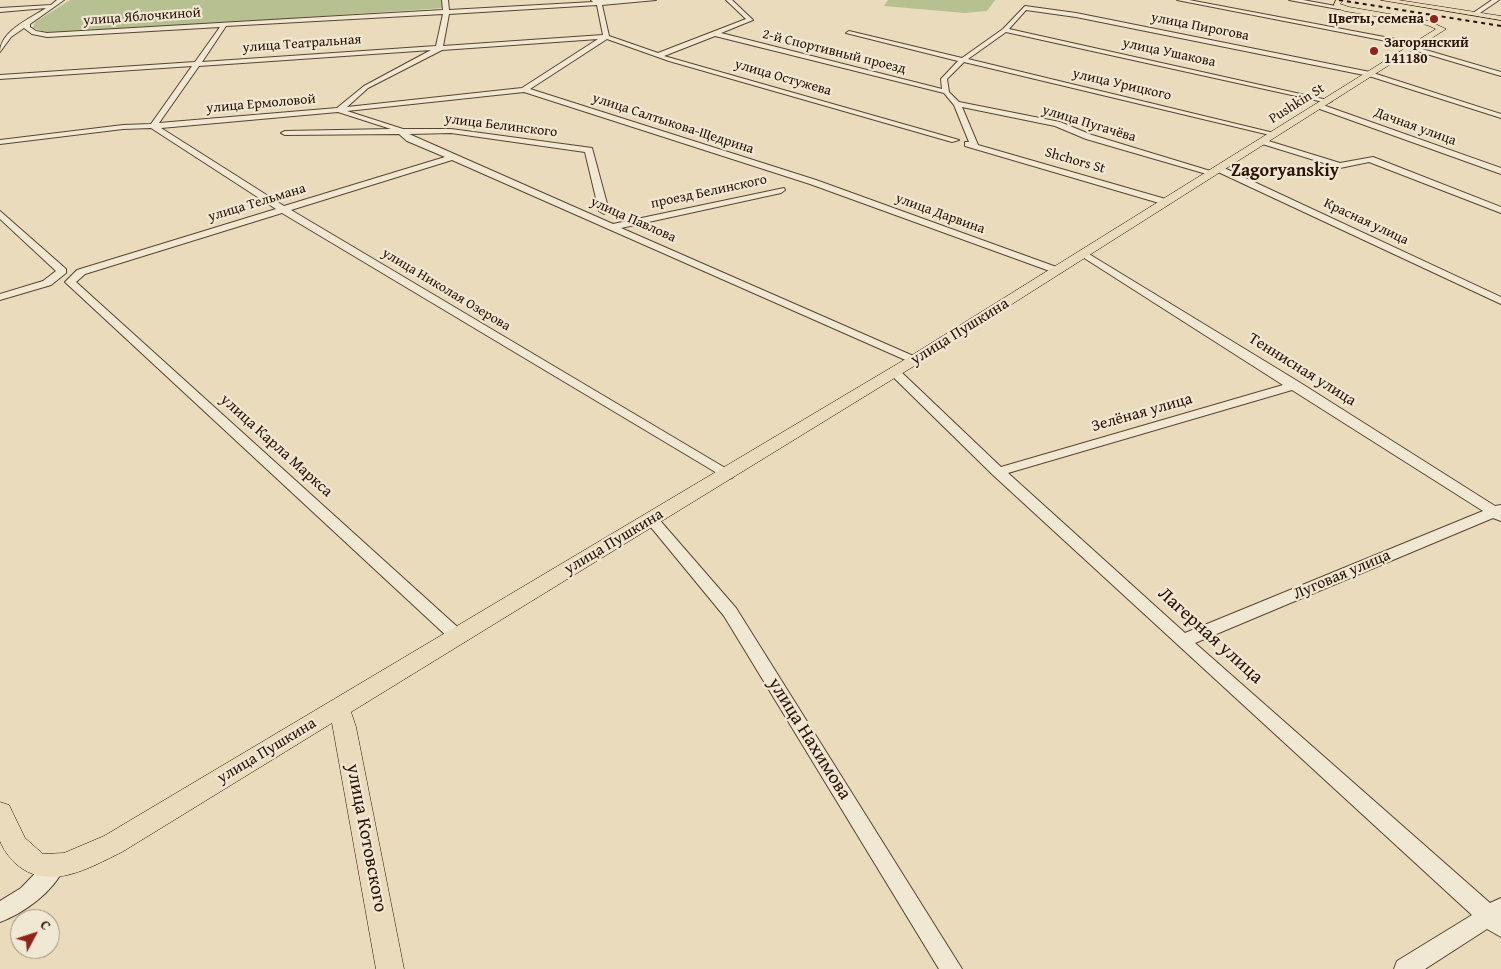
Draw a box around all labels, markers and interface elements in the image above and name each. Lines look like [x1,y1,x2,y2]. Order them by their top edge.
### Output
street label: улица Яблочкиной [83,5,201,29]
street label: улица Пирогова [1150,9,1250,45]
place label: Цветы, семена [1328,11,1424,27]
marker: Цветы, семена [1428,13,1440,25]
street label: 2-й Спортивный проезд [761,26,907,78]
street label: улица Театральная [242,31,362,57]
street label: улица Ушакова [1121,35,1217,71]
place label: Загорянский 141180 [1384,35,1469,68]
marker: Загорянский 141180 [1368,45,1380,57]
street label: улица Остужева [733,56,833,100]
street label: улица Урицкого [1071,65,1173,105]
street label: Pushkin St [1266,80,1328,128]
street label: улица Салтыкова-Щедрина [590,90,756,158]
street label: улица Ермоловой [206,91,316,117]
street label: улица Пугачёва [1040,102,1138,146]
street label: Дачная улица [1372,104,1458,150]
street label: улица Белинского [444,111,558,141]
street label: Shchors St [1043,144,1107,178]
district label: Zagoryanskiy [1231,160,1339,182]
street label: проезд Белинского [649,171,769,213]
street label: улица Тельмана [206,180,308,226]
street label: улица Дарвина [893,190,987,238]
street label: улица Павлова [588,194,678,246]
street label: Красная улица [1321,195,1411,249]
street label: улица Николая Озерова [379,245,513,335]
street label: улица Пушкина [907,294,1013,370]
street label: Теннисная улица [1245,329,1359,411]
street label: Зелёная улица [1089,389,1195,437]
street label: улица Карла Маркса [216,390,336,502]
street label: улица Пушкина [561,505,667,579]
street label: Луговая улица [1291,546,1393,604]
street label: Лагерная улица [1153,583,1267,689]
street label: улица Нахимова [762,674,856,804]
street label: улица Пушкина [214,714,320,788]
street label: улица Котовского [340,762,392,914]
north arrow [10,909,60,959]
text: С [36,916,56,934]

